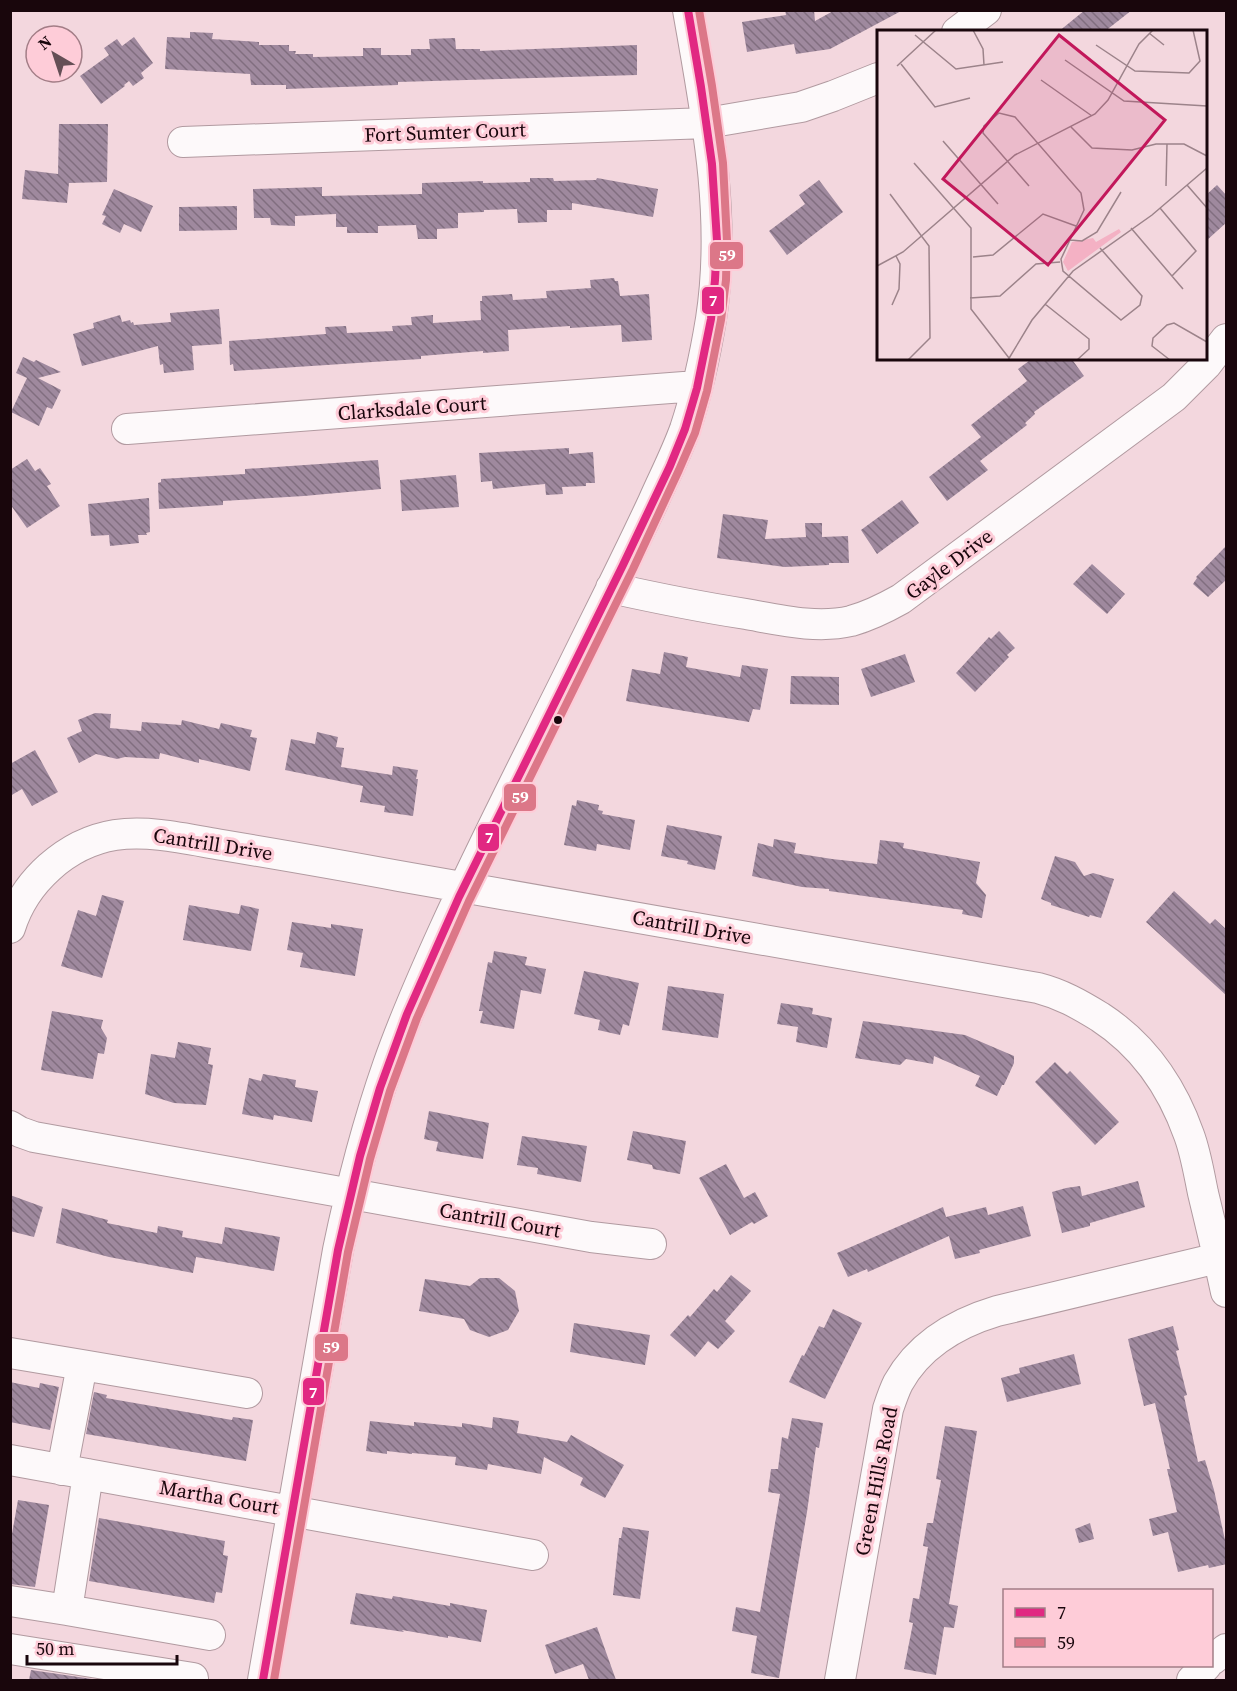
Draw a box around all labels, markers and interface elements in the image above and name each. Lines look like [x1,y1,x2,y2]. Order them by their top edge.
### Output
north arrow [24,24,84,84]
text: N [33,30,56,55]
inset map [877,30,1207,360]
street label: Fort Sumter Court [364,115,527,149]
line badge: 59 [709,241,744,270]
text: 59 [718,244,736,266]
line badge: 7 [701,286,725,315]
text: 7 [709,289,718,311]
street label: Clarksdale Court [337,389,488,427]
street label: Gayle Drive [900,522,998,606]
unlabelled marker [552,714,564,726]
line badge: 59 [503,783,537,812]
text: 59 [511,786,529,808]
street label: Cantrill Drive [151,821,275,867]
line badge: 7 [477,823,500,852]
text: 7 [485,826,494,848]
street label: Cantrill Drive [630,903,754,951]
street label: Cantrill Court [437,1196,563,1245]
line badge: 59 [314,1333,349,1362]
text: 59 [322,1336,340,1358]
line badge: 7 [302,1377,325,1406]
text: 7 [309,1381,318,1403]
street label: Green Hills Road [848,1403,904,1558]
street label: Martha Court [157,1473,281,1521]
legend [1003,1589,1213,1667]
text: 7 [1057,1600,1066,1625]
scale bar [27,1628,177,1666]
text: 59 [1057,1630,1075,1655]
text: 50 m [36,1636,74,1661]

